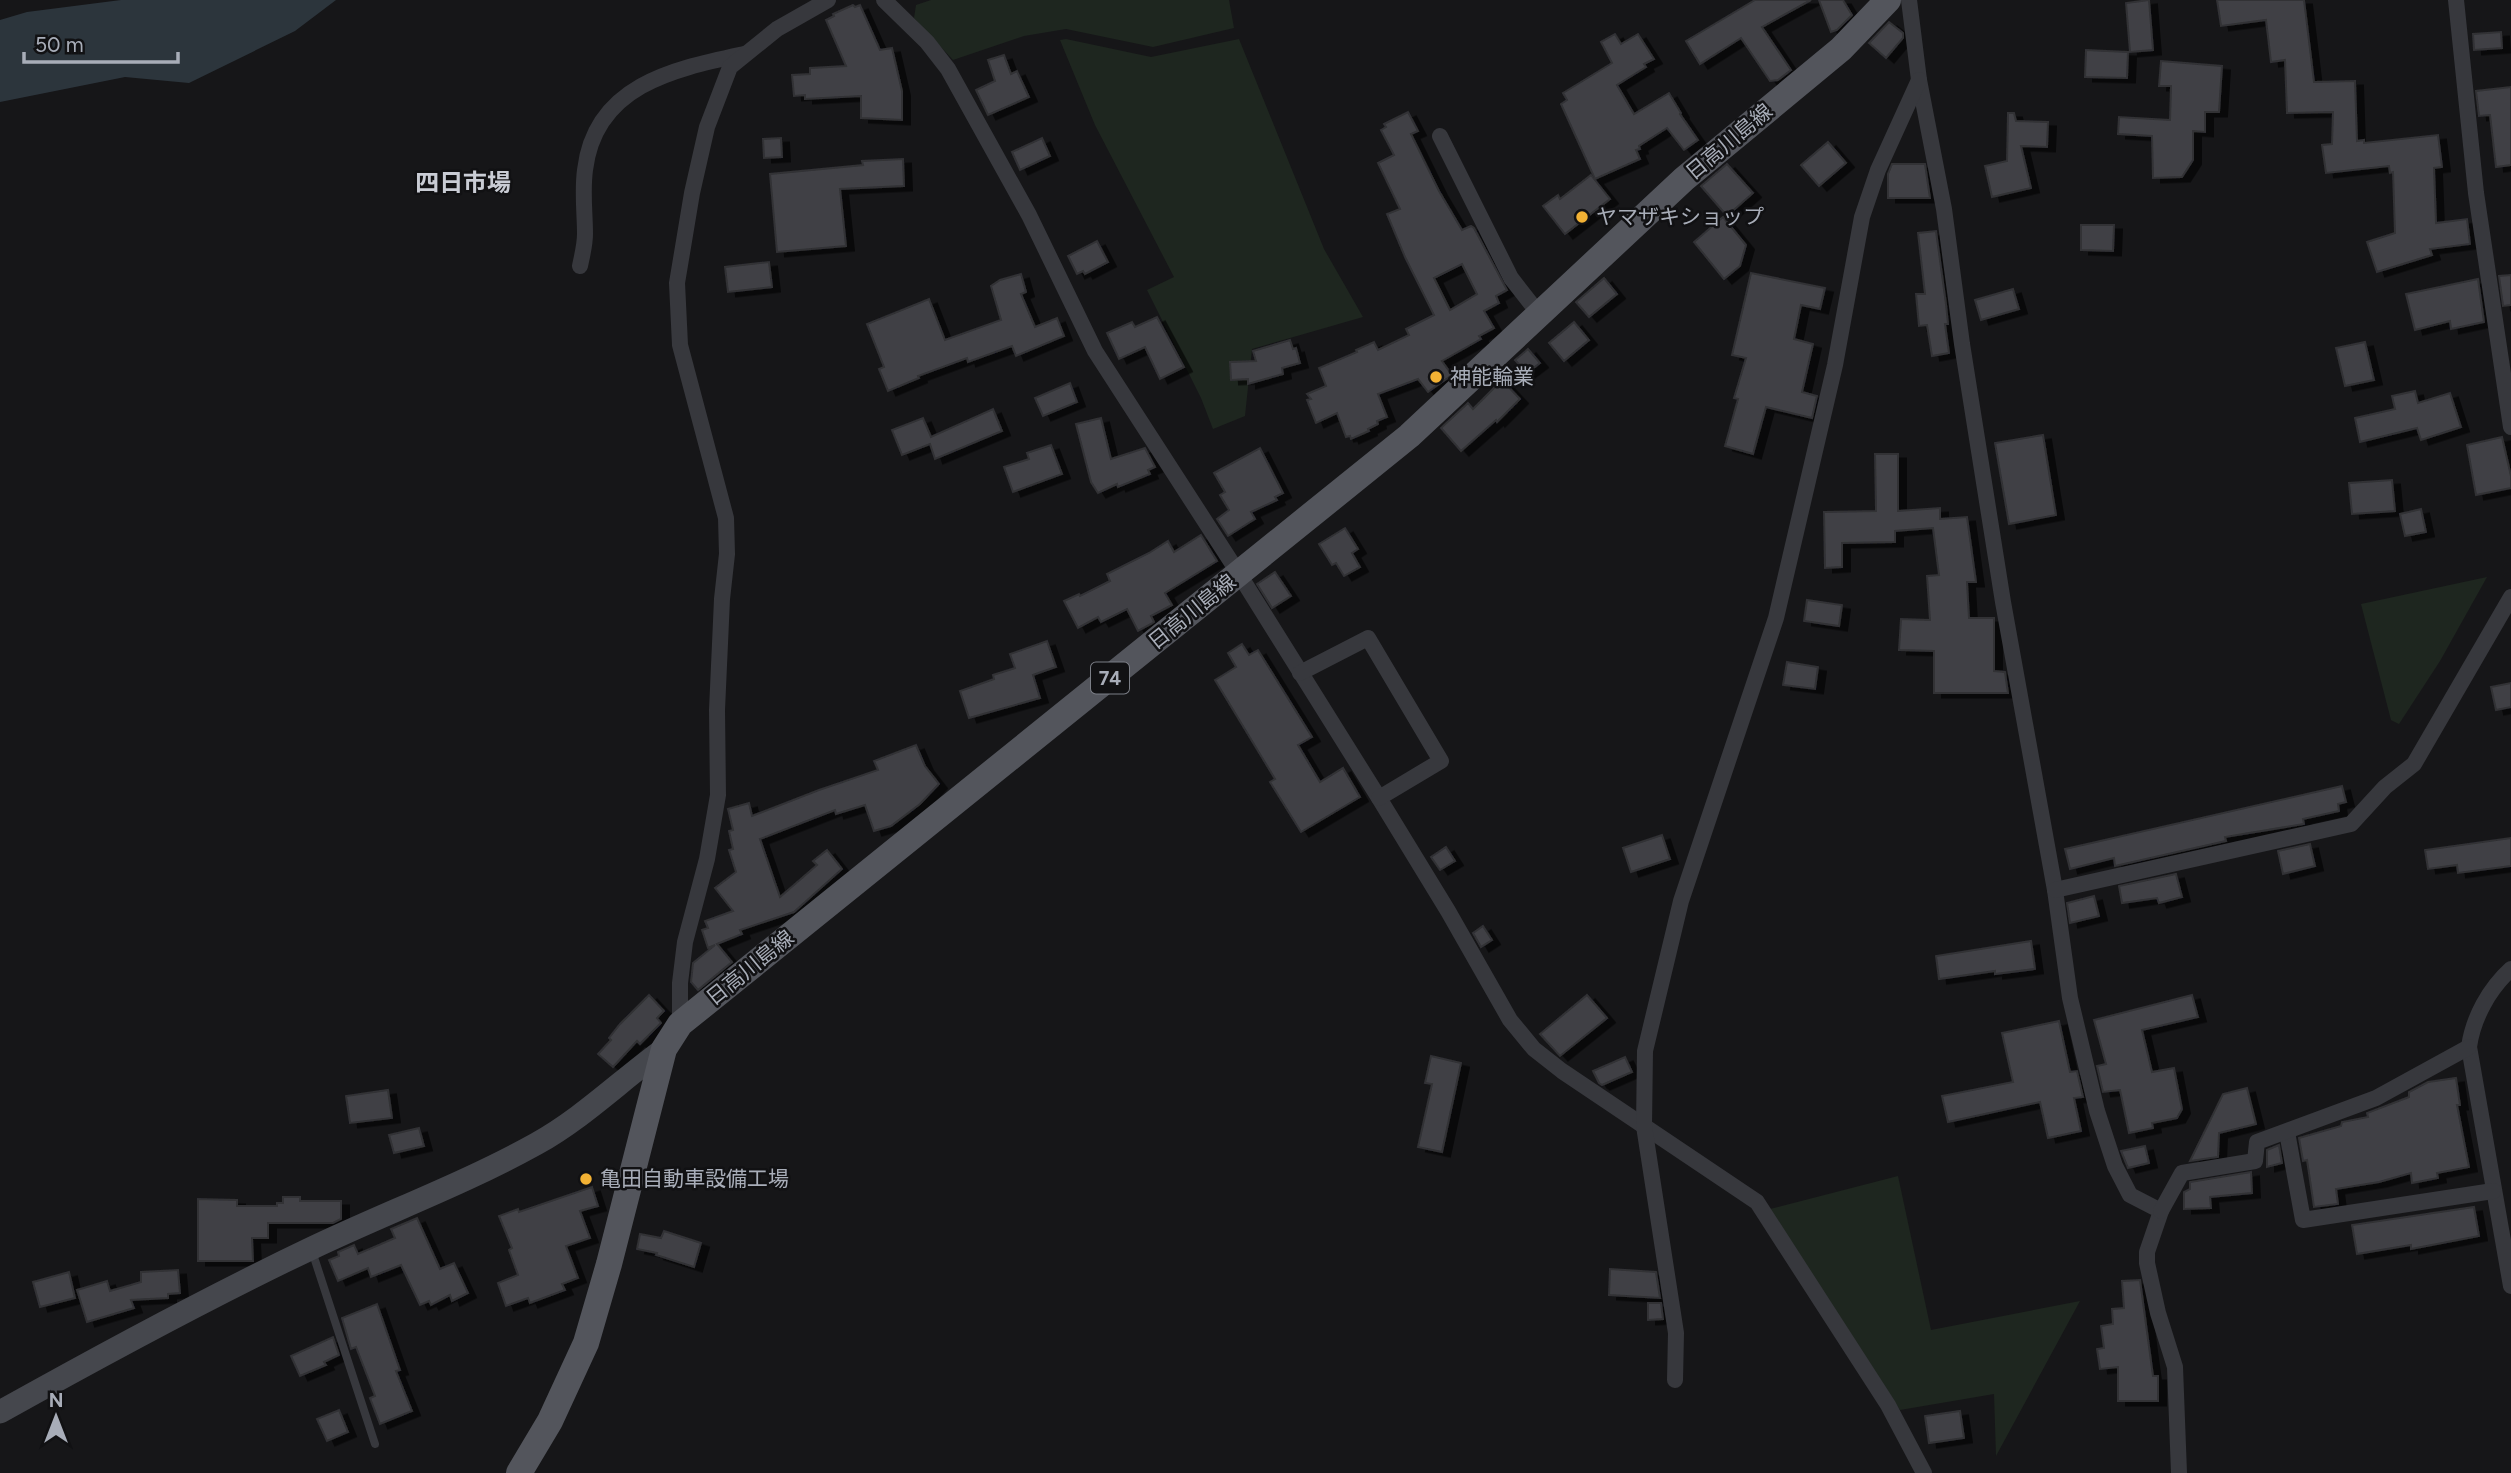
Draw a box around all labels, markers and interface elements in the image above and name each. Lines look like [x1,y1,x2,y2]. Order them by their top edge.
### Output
scale bar [24,21,178,65]
text: 50 m [35,32,84,57]
street label: 日高川島線 [1680,98,1777,185]
district label: 四日市場 [415,168,511,197]
place label: ヤマザキショップ [1596,204,1764,229]
marker: ヤマザキショップ [1574,209,1590,225]
place label: 神能輪業 [1450,364,1534,389]
marker: 神能輪業 [1428,369,1444,385]
street label: 日高川島線 [1143,569,1240,654]
road number: 74 [1091,663,1129,694]
street label: 日高川島線 [701,925,798,1010]
place label: 亀田自動車設備工場 [600,1166,789,1191]
marker: 亀田自動車設備工場 [578,1171,594,1187]
north arrow [21,1382,91,1452]
text: N [49,1389,63,1412]

